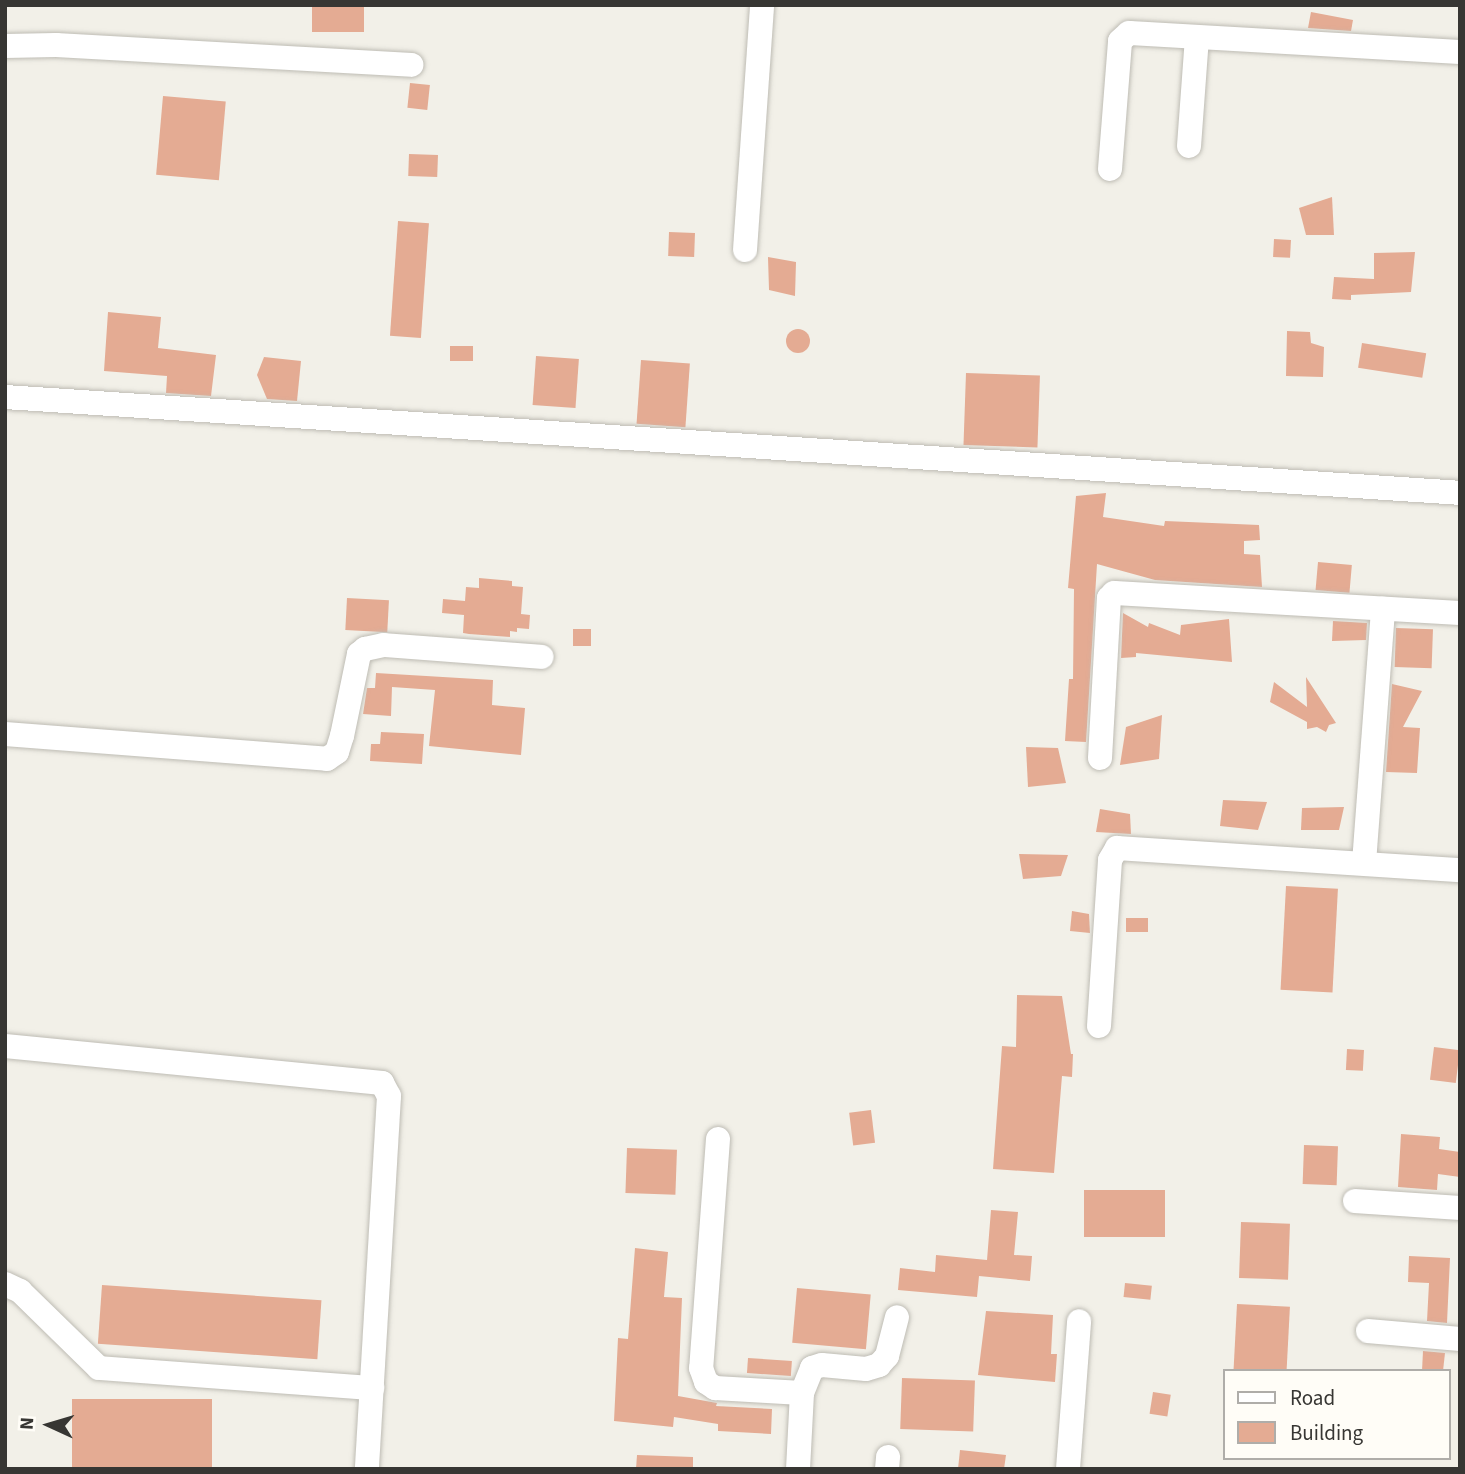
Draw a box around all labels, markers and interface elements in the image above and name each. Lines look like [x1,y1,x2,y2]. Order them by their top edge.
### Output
legend [1224,1369,1451,1460]
text: Road [1290,1383,1335,1413]
north arrow [14,1390,84,1460]
text: N [14,1416,41,1431]
text: Building [1290,1418,1363,1448]

